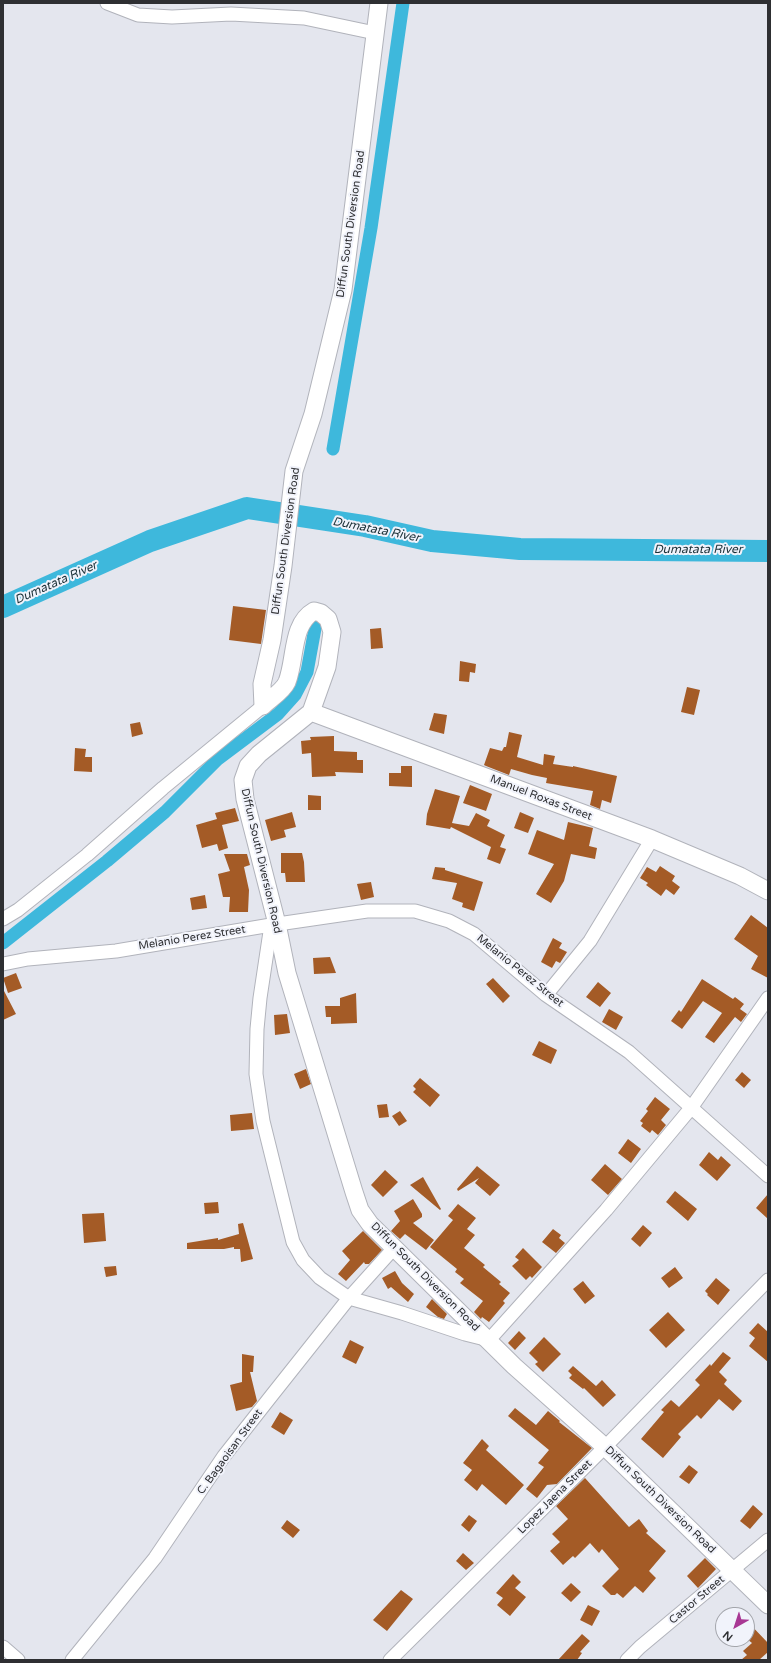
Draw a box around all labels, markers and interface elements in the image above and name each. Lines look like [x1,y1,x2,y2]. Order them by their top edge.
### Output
street label: Diffun South Diversion Road [334,150,368,298]
street label: Diffun South Diversion Road [269,467,303,615]
water label: Dumatata River [331,514,421,546]
water label: Dumatata River [654,543,742,557]
water label: Dumatata River [13,558,99,608]
street label: Manuel Roxas Street [488,772,594,824]
street label: Diffun South Diversion Road [238,787,284,935]
street label: Melanio Perez Street [138,923,246,953]
street label: Melanio Perez Street [474,932,566,1010]
street label: Diffun South Diversion Road [368,1220,482,1334]
street label: C. Bagaoisan Street [195,1407,265,1497]
street label: Diffun South Diversion Road [602,1444,718,1556]
street label: Lopez Jaena Street [515,1457,595,1537]
street label: Castor Street [667,1573,727,1627]
north arrow [715,1607,755,1647]
text: N [720,1628,735,1644]

